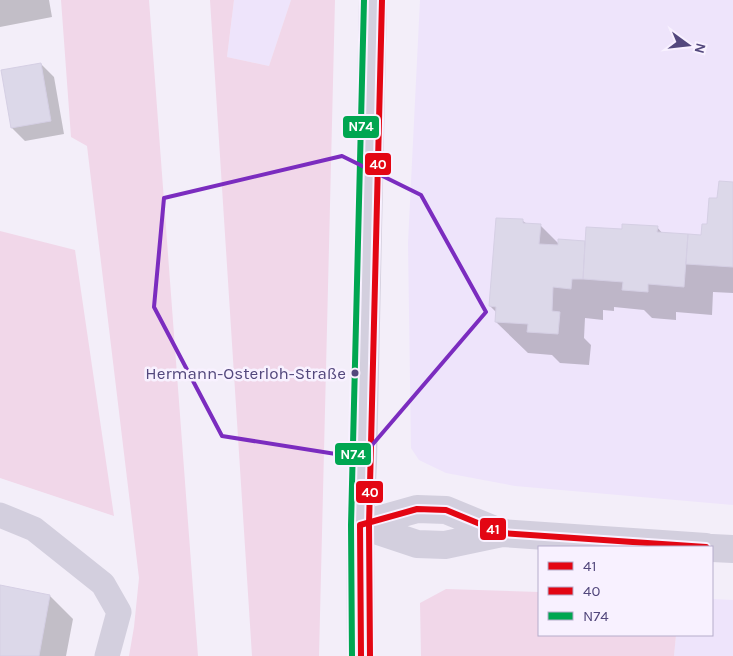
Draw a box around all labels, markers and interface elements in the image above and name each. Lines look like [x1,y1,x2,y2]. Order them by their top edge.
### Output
north arrow [663,20,713,70]
text: N [691,41,710,55]
line badge: N74 [342,115,380,139]
text: N74 [348,118,374,135]
line badge: 40 [364,152,392,176]
text: 40 [369,156,387,173]
place label: Hermann-Osterloh-Straße [145,363,346,383]
marker: Hermann-Osterloh-Straße [350,368,360,378]
line badge: N74 [334,442,372,466]
text: N74 [340,446,366,463]
line badge: 40 [355,480,384,504]
text: 40 [361,484,379,501]
line badge: 41 [479,517,507,541]
text: 41 [486,521,500,538]
legend [538,546,713,636]
text: 41 [583,557,596,575]
text: 40 [583,582,600,600]
text: N74 [583,607,609,625]

